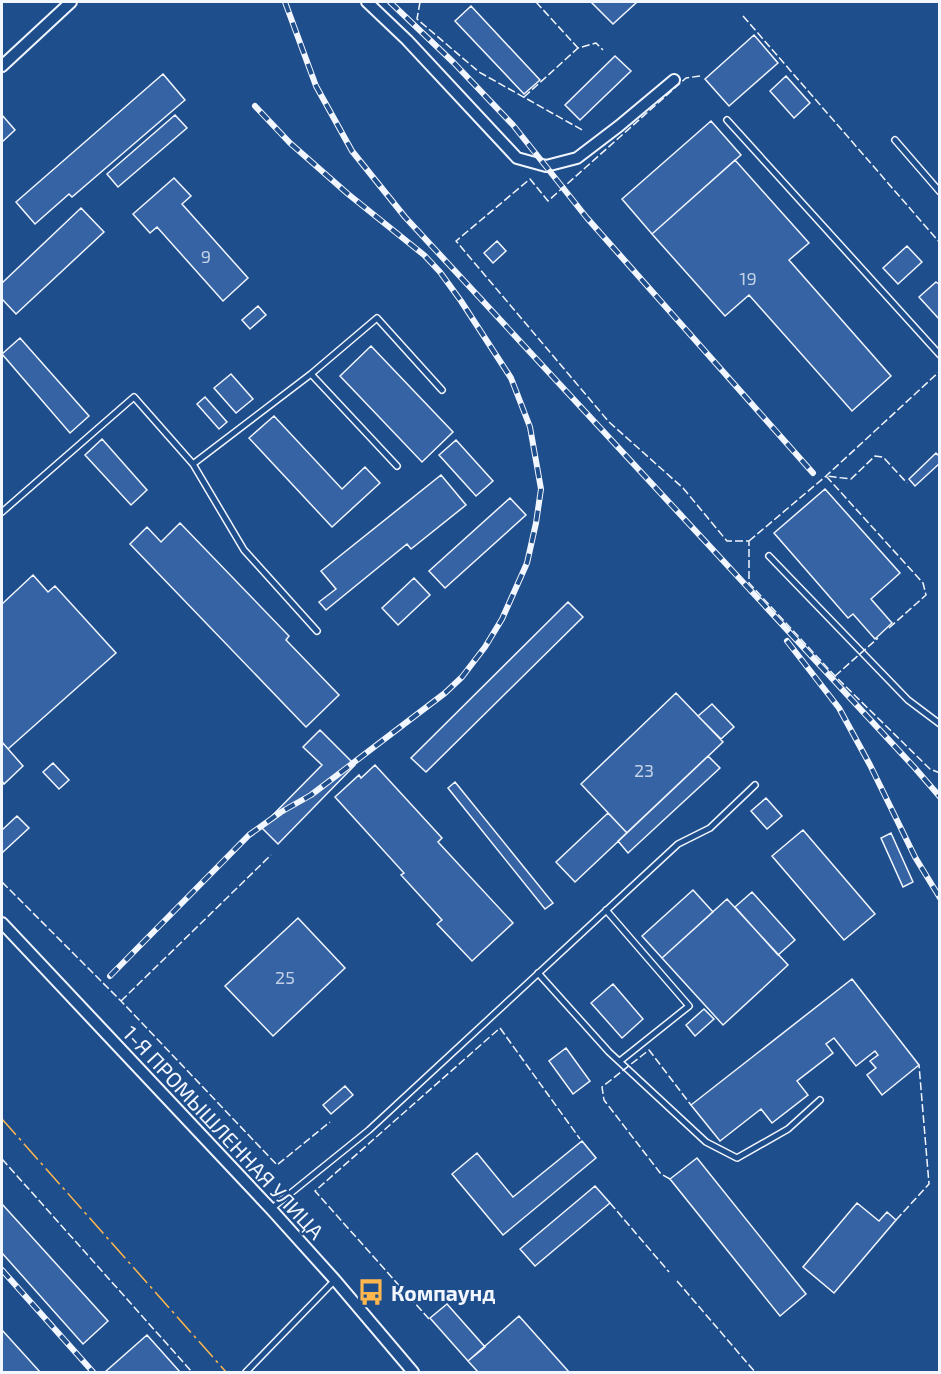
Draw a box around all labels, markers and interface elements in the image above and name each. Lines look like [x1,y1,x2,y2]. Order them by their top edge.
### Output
house number: 9 [201,245,211,267]
house number: 19 [739,267,757,289]
house number: 23 [634,759,654,781]
house number: 25 [275,966,295,988]
street label: 1-Я ПРОМЫШЛЕННАЯ УЛИЦА [119,1020,329,1244]
bus stop icon: Компаунд [356,1277,386,1307]
place label: Компаунд [391,1280,496,1305]

